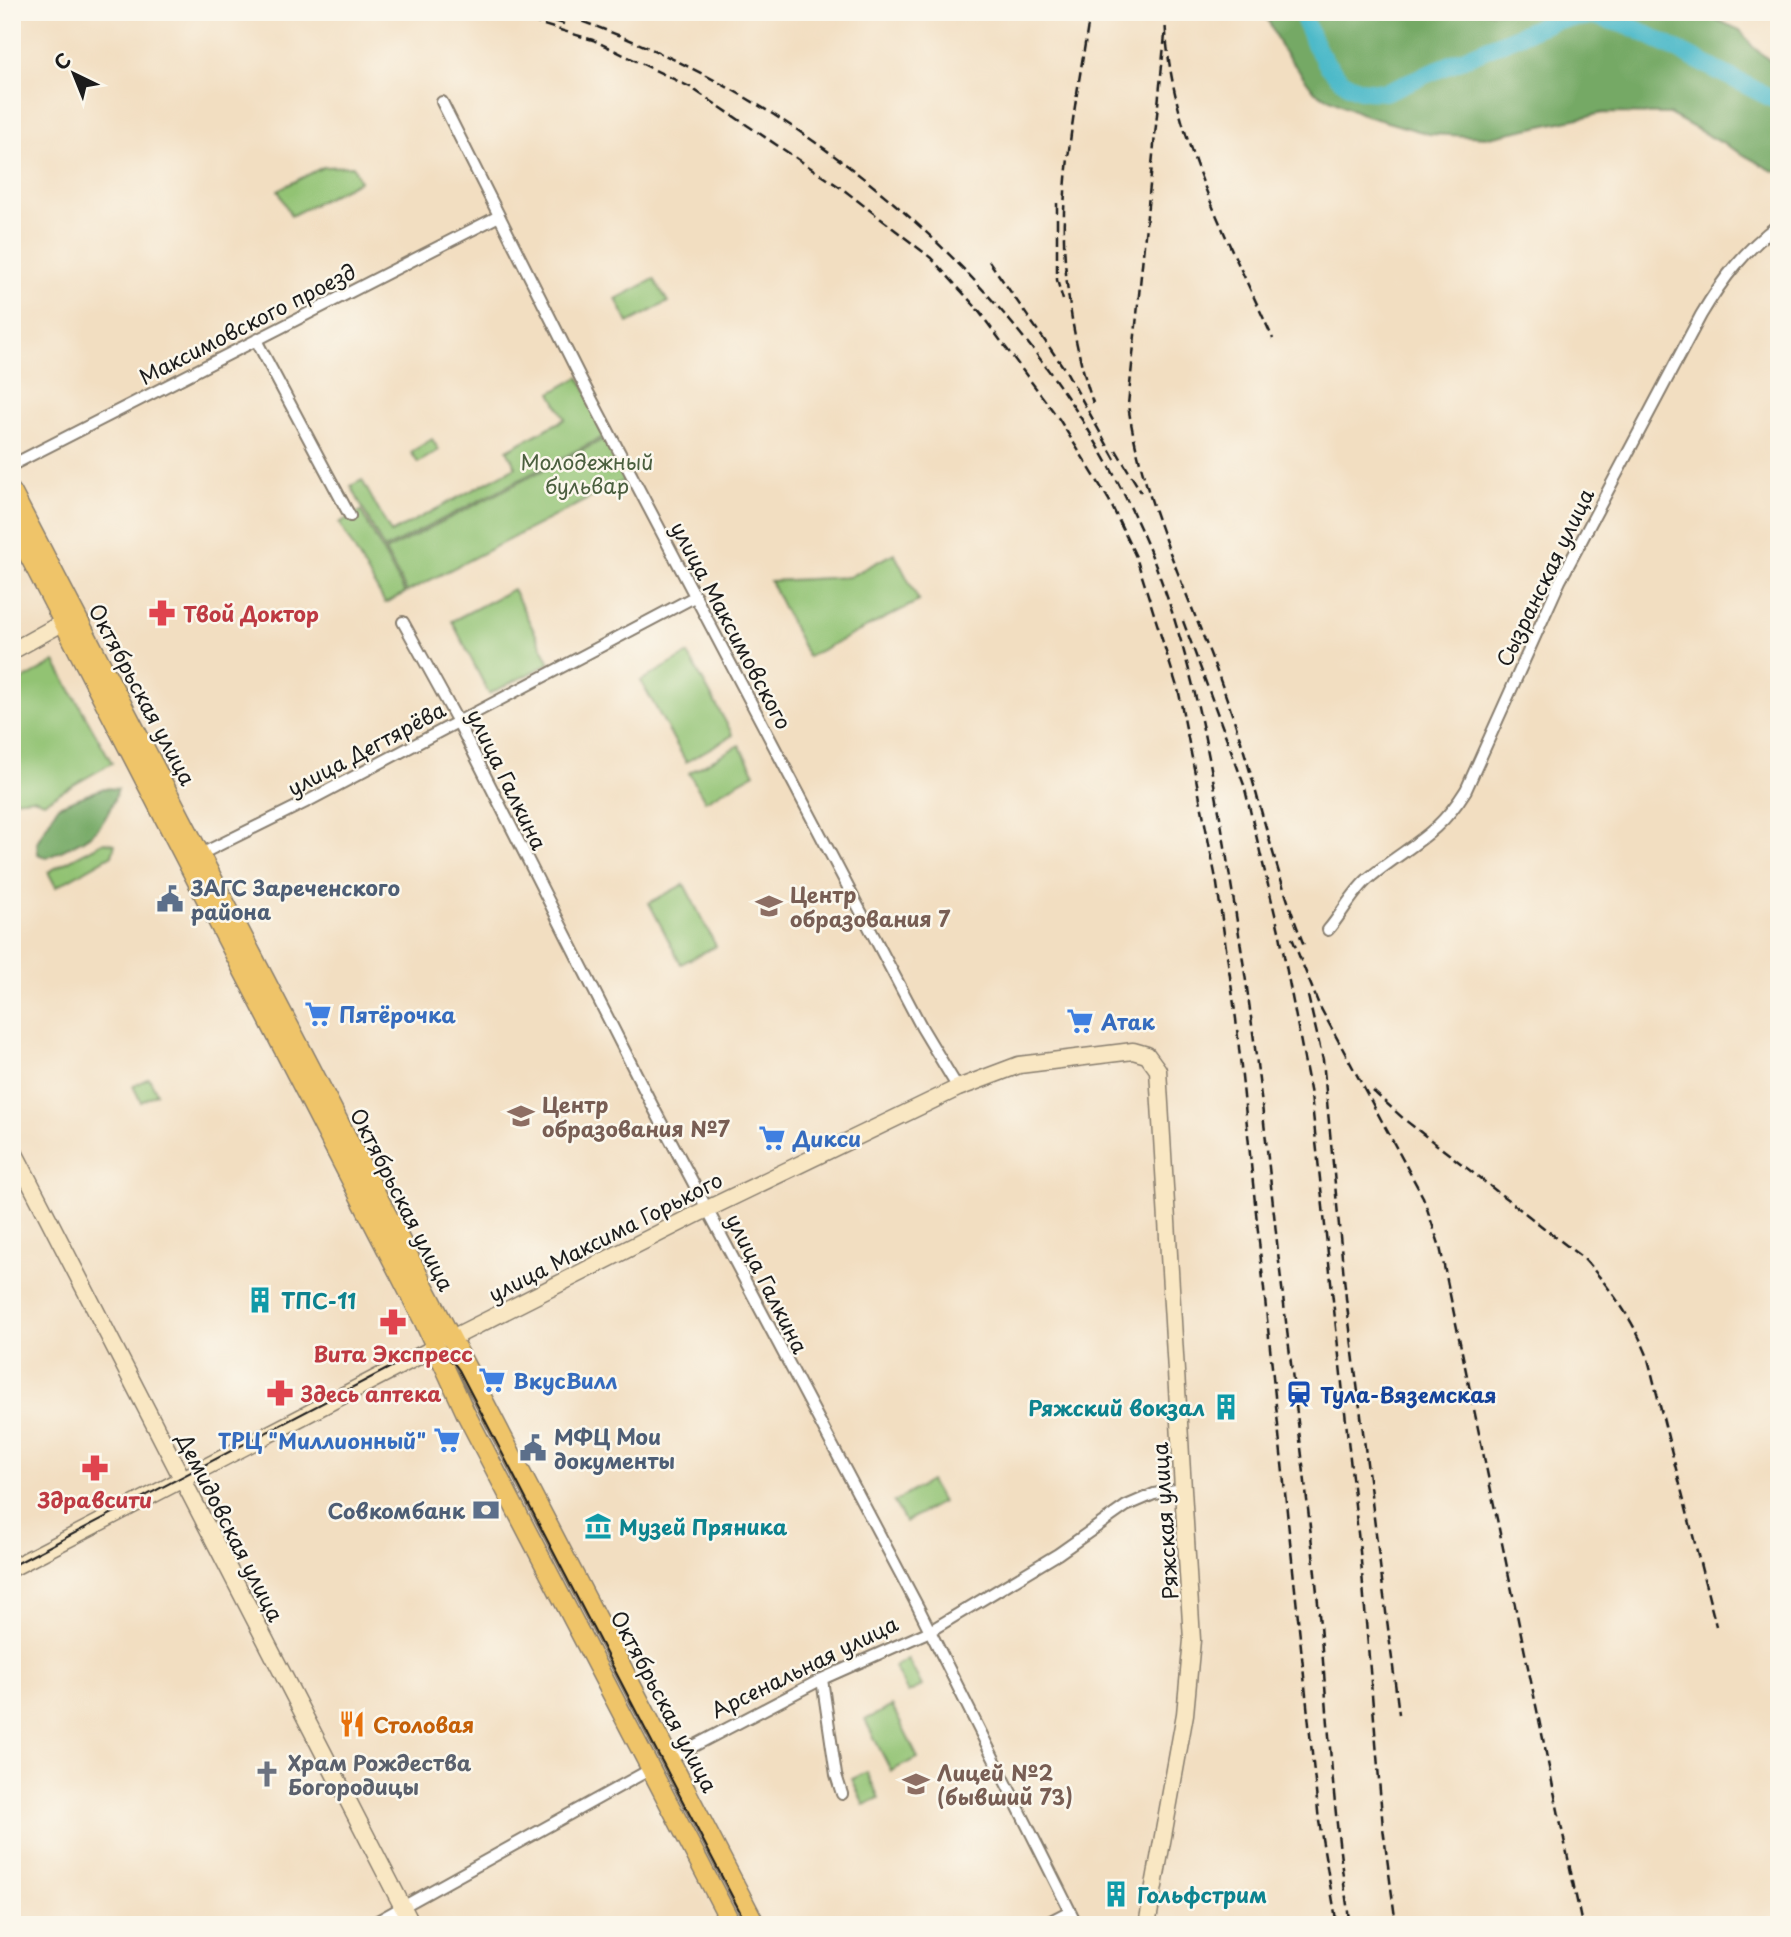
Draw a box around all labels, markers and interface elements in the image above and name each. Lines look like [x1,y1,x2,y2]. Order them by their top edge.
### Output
north arrow [38,38,108,108]
text: С [47,46,77,76]
street label: Максимовского проезд [133,254,361,392]
park label: Молодежный бульвар [520,445,654,501]
street label: Сызранская улица [1487,482,1601,672]
street label: улица Максимовского [663,515,801,735]
street label: Октябрьская улица [81,597,205,791]
place label: Твой Доктор [183,597,319,629]
pharmacy icon: Твой Доктор [147,598,177,628]
street label: улица Дегтярёва [281,693,451,803]
street label: улица Галкина [460,703,556,856]
place label: ЗАГС Зареченского района [190,871,400,927]
place label: Центр образования 7 [790,878,951,934]
public building icon: ЗАГС Зареченского района [155,884,185,914]
school or university icon: Центр образования 7 [754,891,784,921]
place label: Пятёрочка [339,998,456,1030]
supermarket icon: Пятёрочка [303,999,333,1029]
place label: Атак [1100,1005,1155,1037]
supermarket icon: Атак [1065,1006,1095,1036]
place label: Центр образования №7 [542,1088,731,1144]
school or university icon: Центр образования №7 [506,1101,536,1131]
street label: Октябрьская улица [343,1102,463,1297]
place label: Дикси [792,1122,861,1154]
supermarket icon: Дикси [757,1123,787,1153]
street label: улица Максима Горького [482,1163,728,1309]
street label: улица Галкина [719,1207,817,1359]
place label: ТПС-11 [281,1284,356,1316]
building icon: ТПС-11 [245,1285,275,1315]
pharmacy icon: Вита Экспресс [378,1307,408,1337]
place label: Вита Экспресс [313,1337,473,1369]
place label: ВкусВилл [513,1364,618,1396]
supermarket icon: ВкусВилл [477,1365,507,1395]
place label: Здесь аптека [300,1377,441,1409]
pharmacy icon: Здесь аптека [265,1378,295,1408]
place label: Тула-Вяземская [1320,1378,1497,1410]
station icon: Тула-Вяземская [1284,1379,1314,1409]
place label: Ряжский вокзал [1028,1391,1205,1423]
building icon: Ряжский вокзал [1211,1392,1241,1422]
place label: МФЦ Мои документы [554,1420,675,1476]
place label: ТРЦ "Миллионный" [218,1424,426,1456]
supermarket icon: ТРЦ "Миллионный" [432,1425,462,1455]
street label: Демидовская улица [169,1426,293,1628]
public building icon: МФЦ Мои документы [518,1433,548,1463]
street label: Ряжская улица [1142,1441,1185,1601]
pharmacy icon: Здравсити [80,1453,110,1483]
place label: Здравсити [37,1483,152,1515]
place label: Совкомбанк [327,1494,466,1526]
bank icon: Совкомбанк [471,1495,501,1525]
place label: Музей Пряника [619,1510,788,1542]
museum icon: Музей Пряника [583,1511,613,1541]
street label: Октябрьская улица [603,1604,727,1798]
street label: Арсенальная улица [705,1606,904,1725]
place label: Столовая [373,1708,474,1740]
restaurant icon: Столовая [337,1709,367,1739]
place label: Храм Рождества Богородицы [288,1746,472,1802]
place label: Лицей №2 (бывший 73) [937,1756,1073,1812]
church icon: Храм Рождества Богородицы [252,1759,282,1789]
school or university icon: Лицей №2 (бывший 73) [901,1769,931,1799]
place label: Гольфстрим [1137,1878,1267,1910]
building icon: Гольфстрим [1101,1879,1131,1909]

